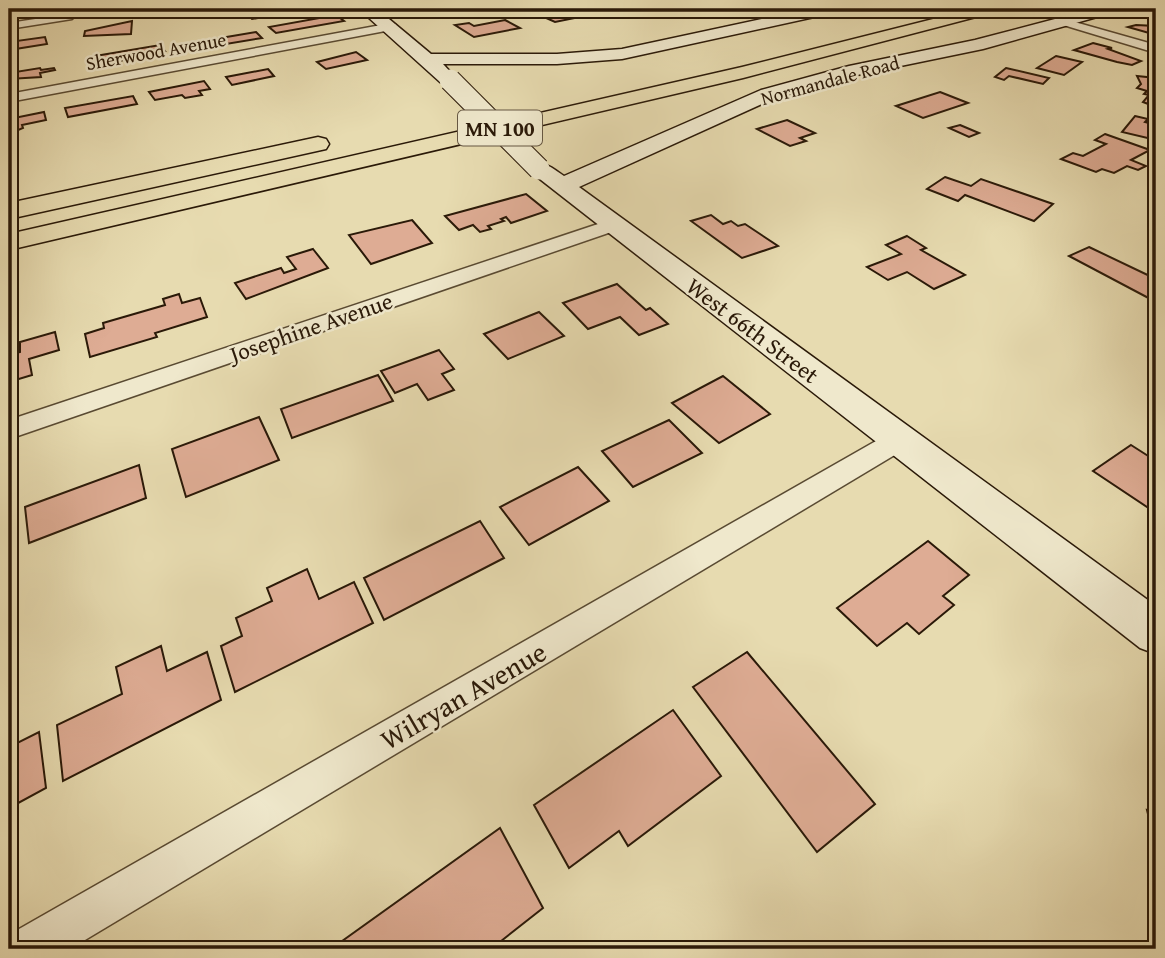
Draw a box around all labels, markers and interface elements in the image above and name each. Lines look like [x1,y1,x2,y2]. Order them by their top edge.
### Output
street label: Sherwood Avenue [84,25,228,77]
street label: Normandale Road [758,48,903,112]
road number: MN 100 [458,110,542,146]
street label: West 66th Street [680,269,826,391]
street label: Josephine Avenue [222,284,397,371]
street label: Wilryan Avenue [372,631,554,759]

